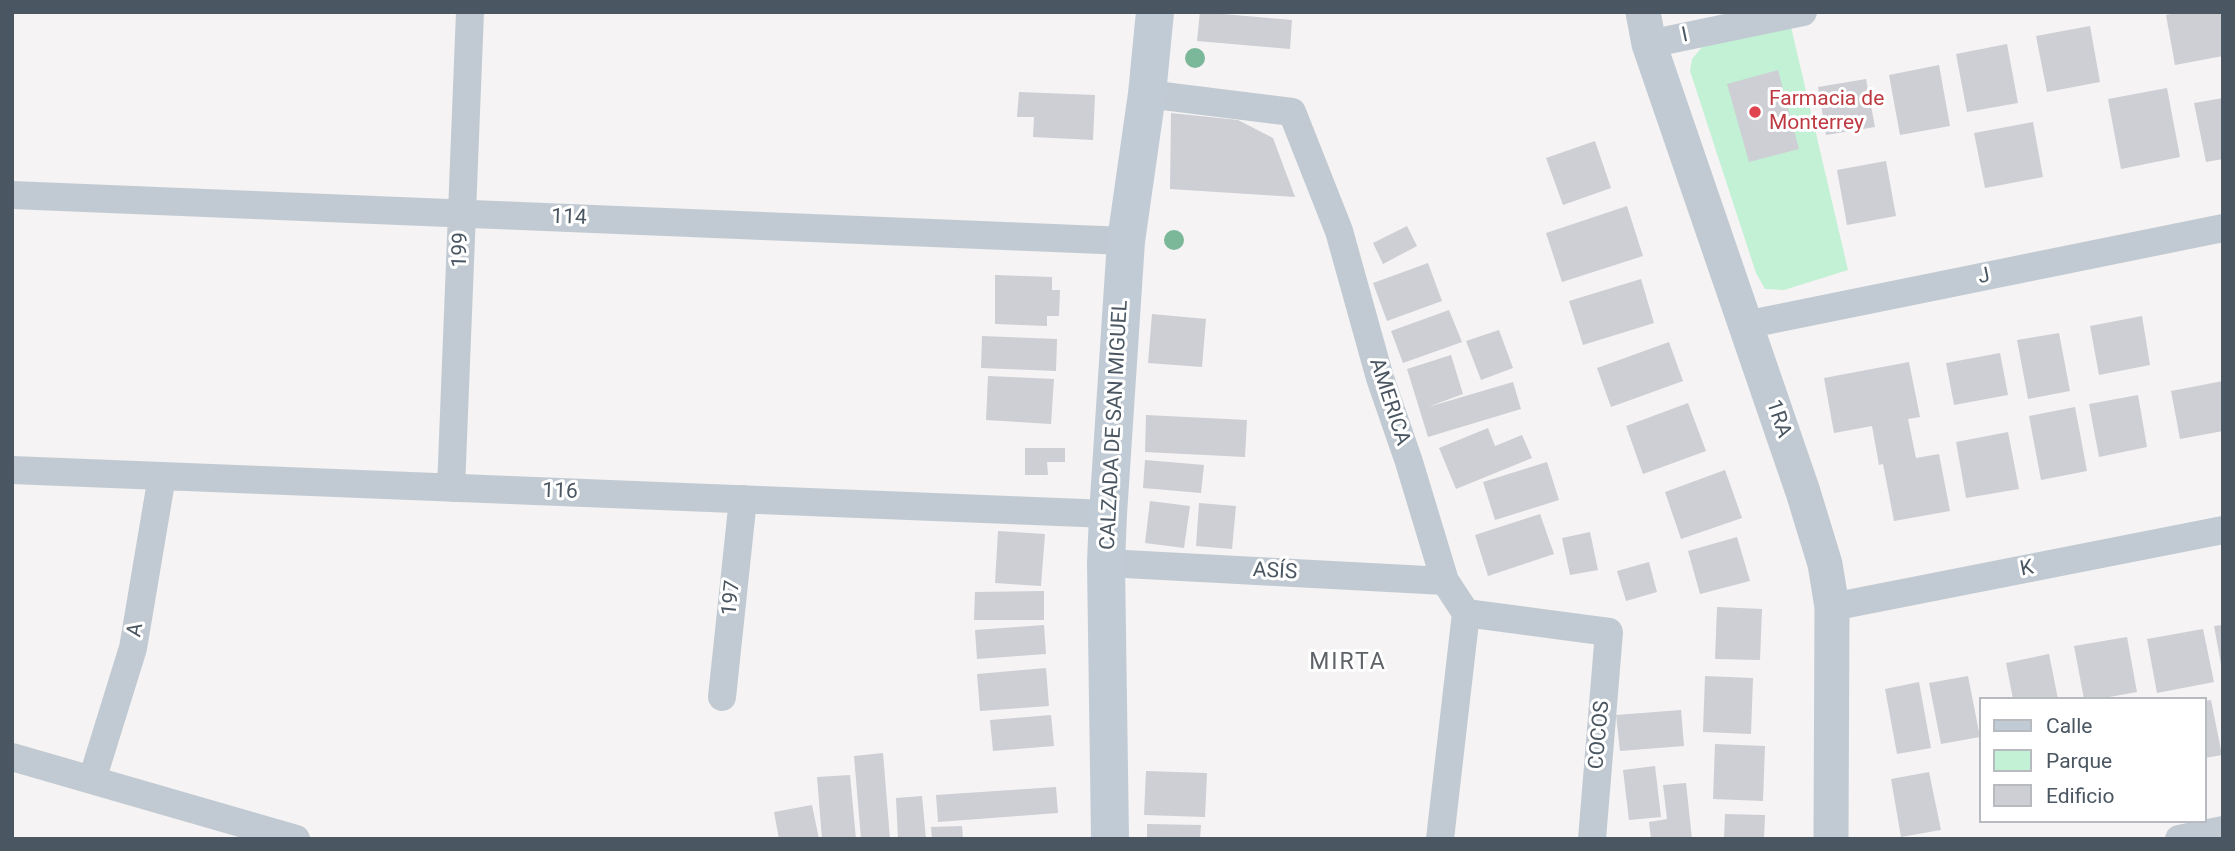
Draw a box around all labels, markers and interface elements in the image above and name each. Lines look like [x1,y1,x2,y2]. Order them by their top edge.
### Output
street label: I [1680,23,1690,49]
place label: Farmacia de Monterrey [1769,87,1884,137]
marker: Farmacia de Monterrey [1747,104,1763,120]
street label: 114 [551,205,587,231]
street label: 199 [448,232,474,268]
street label: J [1976,263,1992,291]
street label: CALZADA DE SAN MIGUEL [1096,299,1134,551]
street label: AMERICA [1363,355,1415,449]
street label: 1RA [1760,397,1796,441]
street label: 116 [542,479,578,505]
street label: K [2018,555,2036,583]
street label: ASÍS [1252,558,1298,586]
street label: 197 [718,579,746,617]
street label: A [122,621,150,639]
district label: MIRTA [1310,649,1386,677]
legend [1980,697,2207,823]
street label: COCOS [1584,700,1616,770]
text: Calle [2046,714,2092,738]
text: Parque [2046,749,2112,773]
text: Edificio [2046,784,2114,808]

